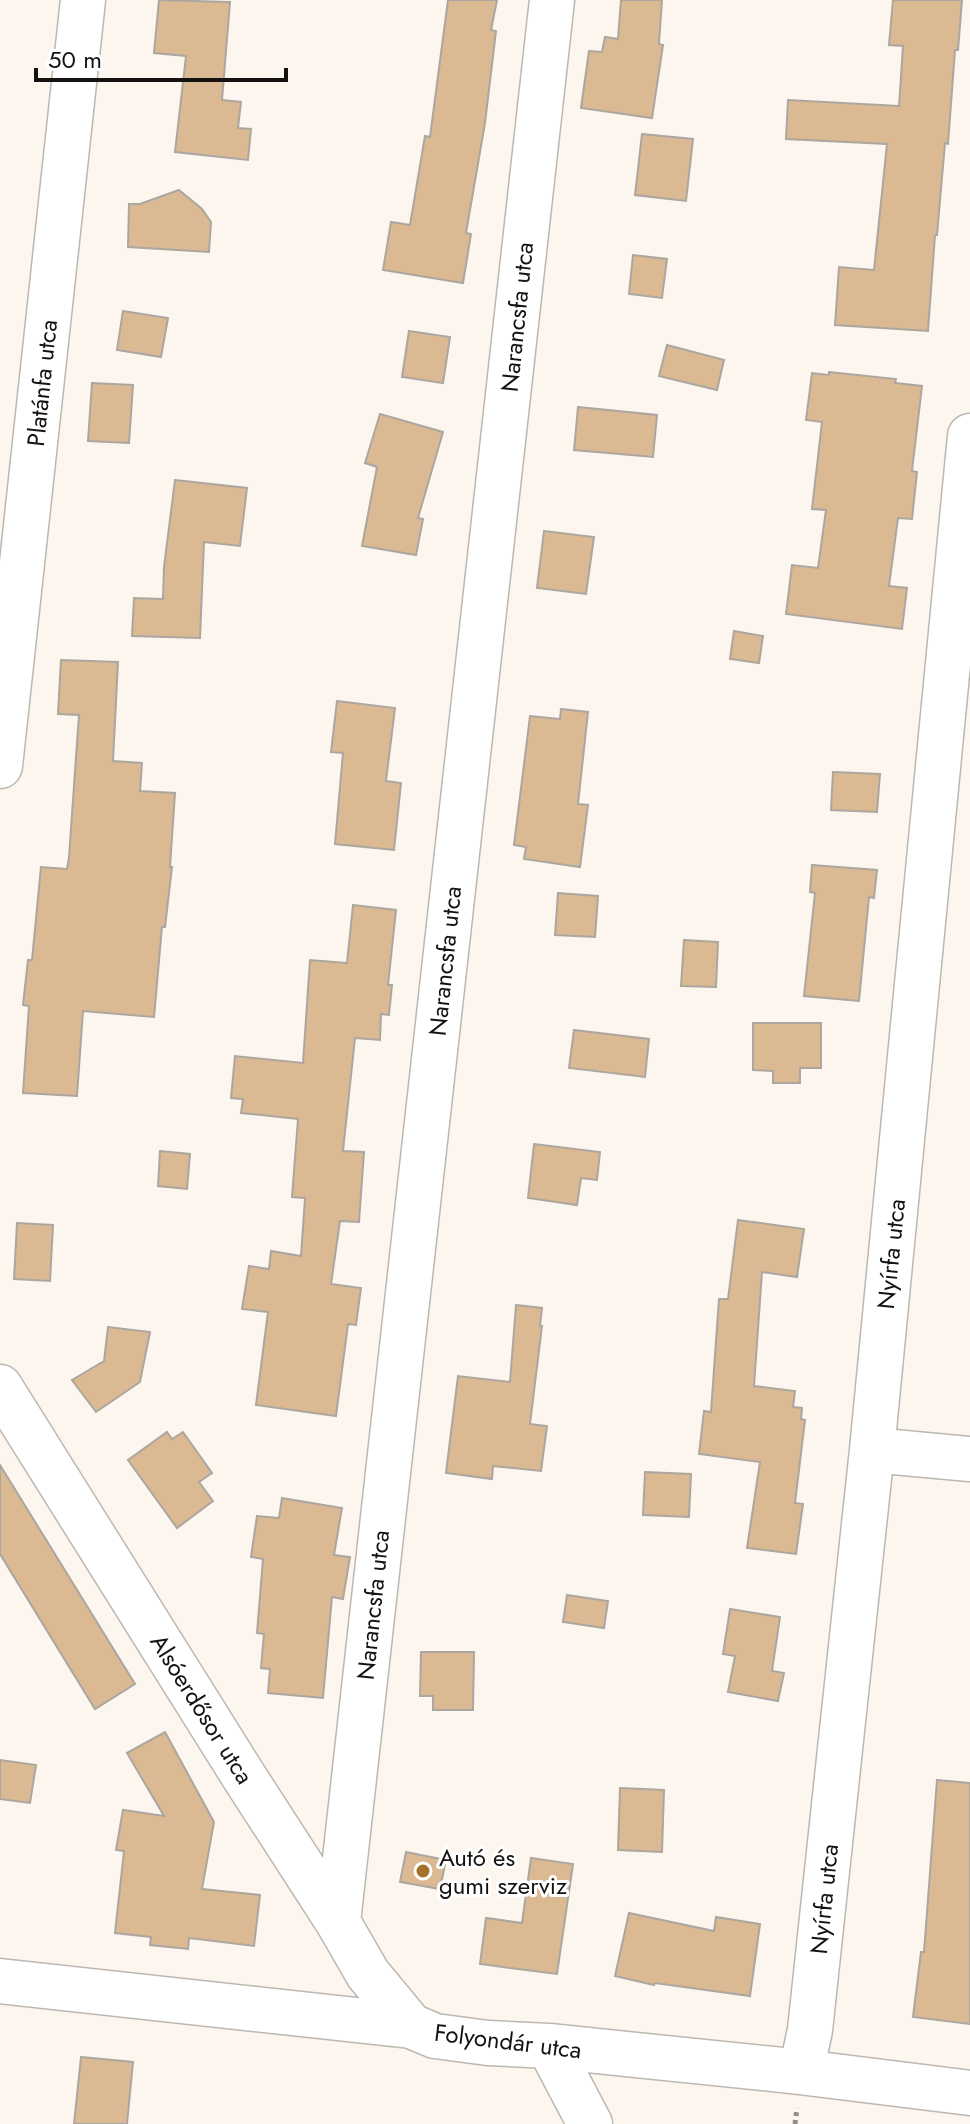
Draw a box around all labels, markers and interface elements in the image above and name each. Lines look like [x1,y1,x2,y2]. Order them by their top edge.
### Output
scale bar [36,32,286,82]
text: 50 m [48,42,102,77]
street label: Narancsfa utca [492,240,542,394]
street label: Platánfa utca [18,318,66,448]
street label: Narancsfa utca [420,884,470,1038]
street label: Nyírfa utca [868,1197,914,1311]
street label: Narancsfa utca [348,1528,398,1682]
street label: Alsóerdősor utca [142,1627,262,1791]
place label: Autó és gumi szerviz [439,1840,567,1903]
street label: Nyírfa utca [801,1842,847,1956]
marker: Autó és gumi szerviz [414,1862,432,1880]
street label: Folyondár utca [432,2015,584,2067]

